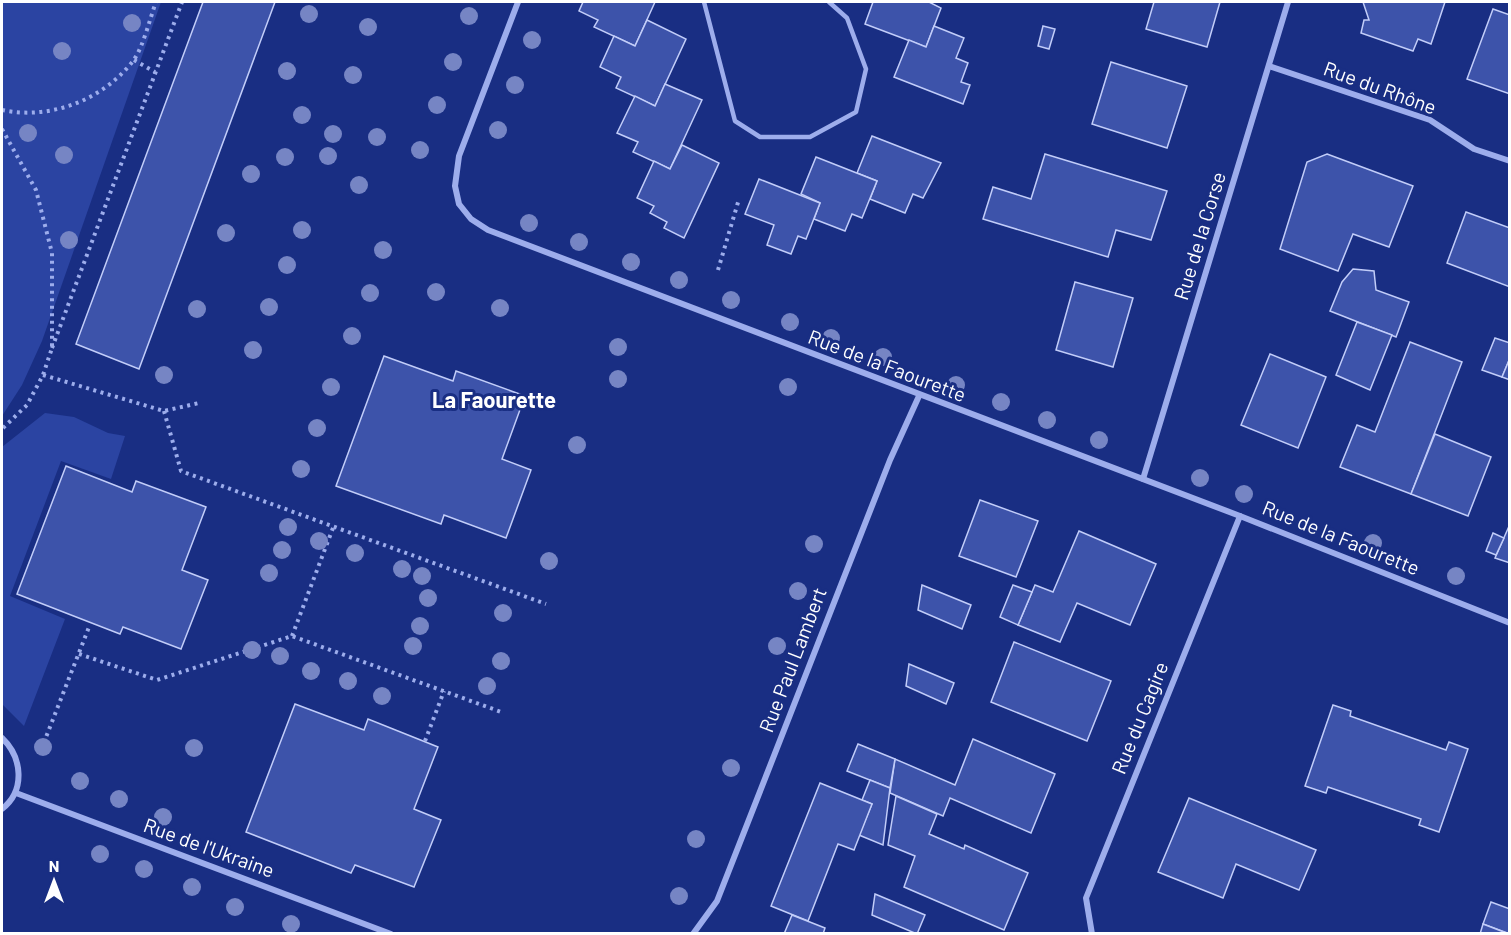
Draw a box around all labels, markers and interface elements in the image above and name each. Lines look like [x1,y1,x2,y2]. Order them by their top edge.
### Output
street label: Rue du Rhône [1321,56,1440,119]
street label: Rue de la Corse [1168,169,1230,303]
street label: Rue de la Faourette [805,324,970,406]
district label: La Faourette [432,386,556,412]
street label: Rue de la Faourette [1259,495,1423,580]
street label: Rue Paul Lambert [753,584,831,736]
street label: Rue du Cagire [1106,658,1173,777]
street label: Rue de l'Ukraine [141,812,278,882]
north arrow [24,851,84,911]
text: N [49,856,59,875]

